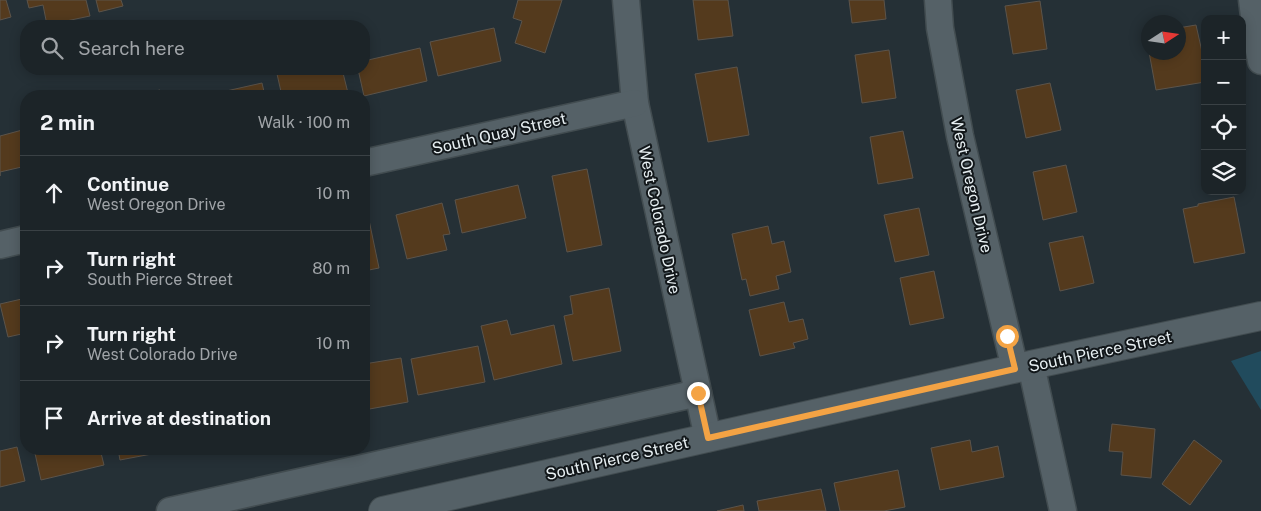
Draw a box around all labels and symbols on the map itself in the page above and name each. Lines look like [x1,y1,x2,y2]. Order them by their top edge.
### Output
north arrow [1141,15,1186,60]
street label: South Quay Street [430,109,568,158]
street label: West Oregon Drive [947,116,996,255]
street label: West Colorado Drive [635,144,684,296]
route start [996,325,1019,348]
street label: South Pierce Street [1027,327,1173,376]
route end [687,382,710,405]
street label: South Pierce Street [544,433,690,484]

